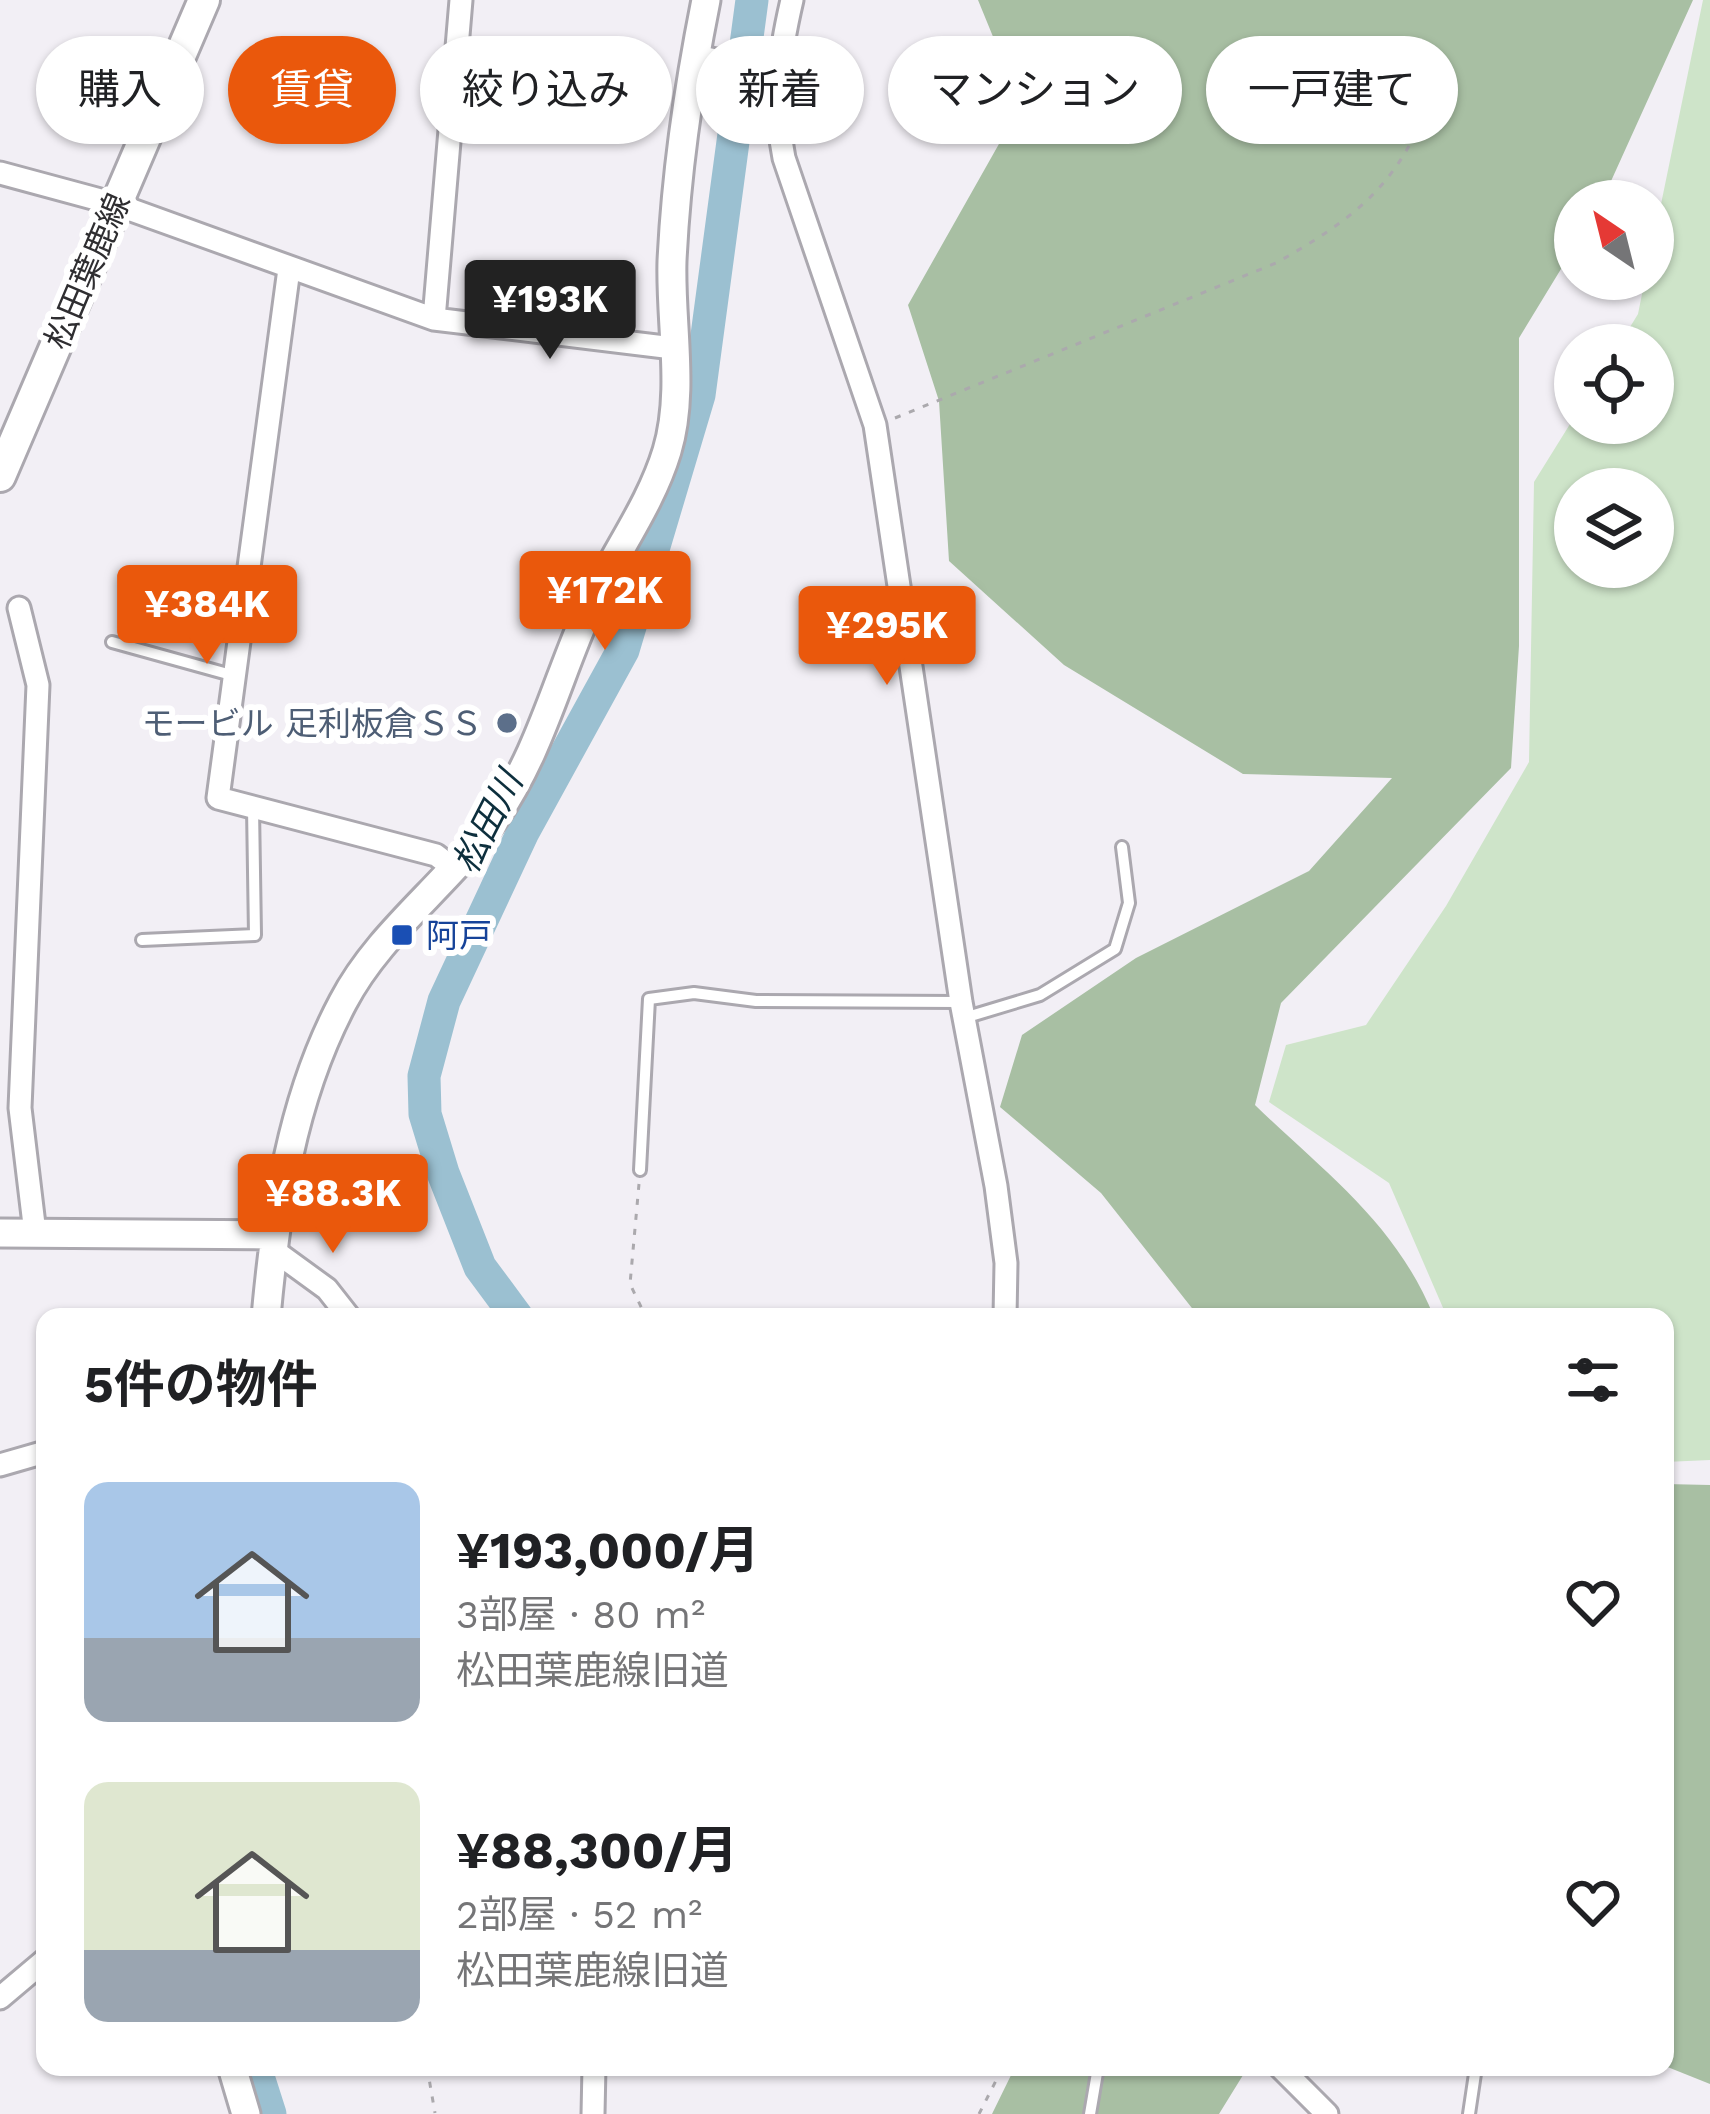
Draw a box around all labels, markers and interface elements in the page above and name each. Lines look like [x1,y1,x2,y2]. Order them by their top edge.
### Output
chip: 購入 [36,36,204,144]
chip: 賃貸 [228,36,396,144]
chip: 絞り込み [420,36,672,144]
chip: 新着 [696,36,864,144]
chip: マンション [888,36,1182,144]
chip: 一戸建て [1206,36,1458,144]
north arrow [1554,180,1674,300]
map controls [1554,180,1674,588]
street label: 松田葉鹿線 [37,188,138,355]
pin: ¥193K [466,260,634,362]
text: ¥193K [492,276,608,321]
button: locate [1554,324,1674,444]
button: layers [1554,468,1674,588]
pin: ¥172K [521,551,689,653]
pin: ¥384K [123,565,291,667]
text: ¥172K [547,567,663,612]
text: ¥384K [144,581,270,626]
pin: ¥295K [803,586,971,688]
text: ¥295K [826,602,948,647]
place label: モービル 足利板倉ＳＳ [142,704,483,743]
marker: モービル 足利板倉ＳＳ [494,710,520,736]
water label: 松田川 [445,761,533,880]
place label: 阿戸 [426,916,492,955]
marker: 阿戸 [389,922,415,948]
pin: ¥88.3K [235,1154,431,1256]
text: ¥88.3K [265,1170,401,1215]
icon: filters [1560,1347,1626,1413]
text: 5件の物件 [84,1355,318,1414]
text: ¥193,000/月 [456,1521,760,1580]
icon: home [180,1530,324,1674]
icon: heart [1560,1569,1626,1635]
text: 3部屋 · 80 m² [456,1592,705,1637]
text: 松田葉鹿線旧道 [456,1648,729,1693]
text: ¥88,300/月 [456,1821,738,1880]
icon: home [180,1830,324,1974]
icon: heart [1560,1869,1626,1935]
text: 2部屋 · 52 m² [456,1892,702,1937]
text: 松田葉鹿線旧道 [456,1948,729,1993]

